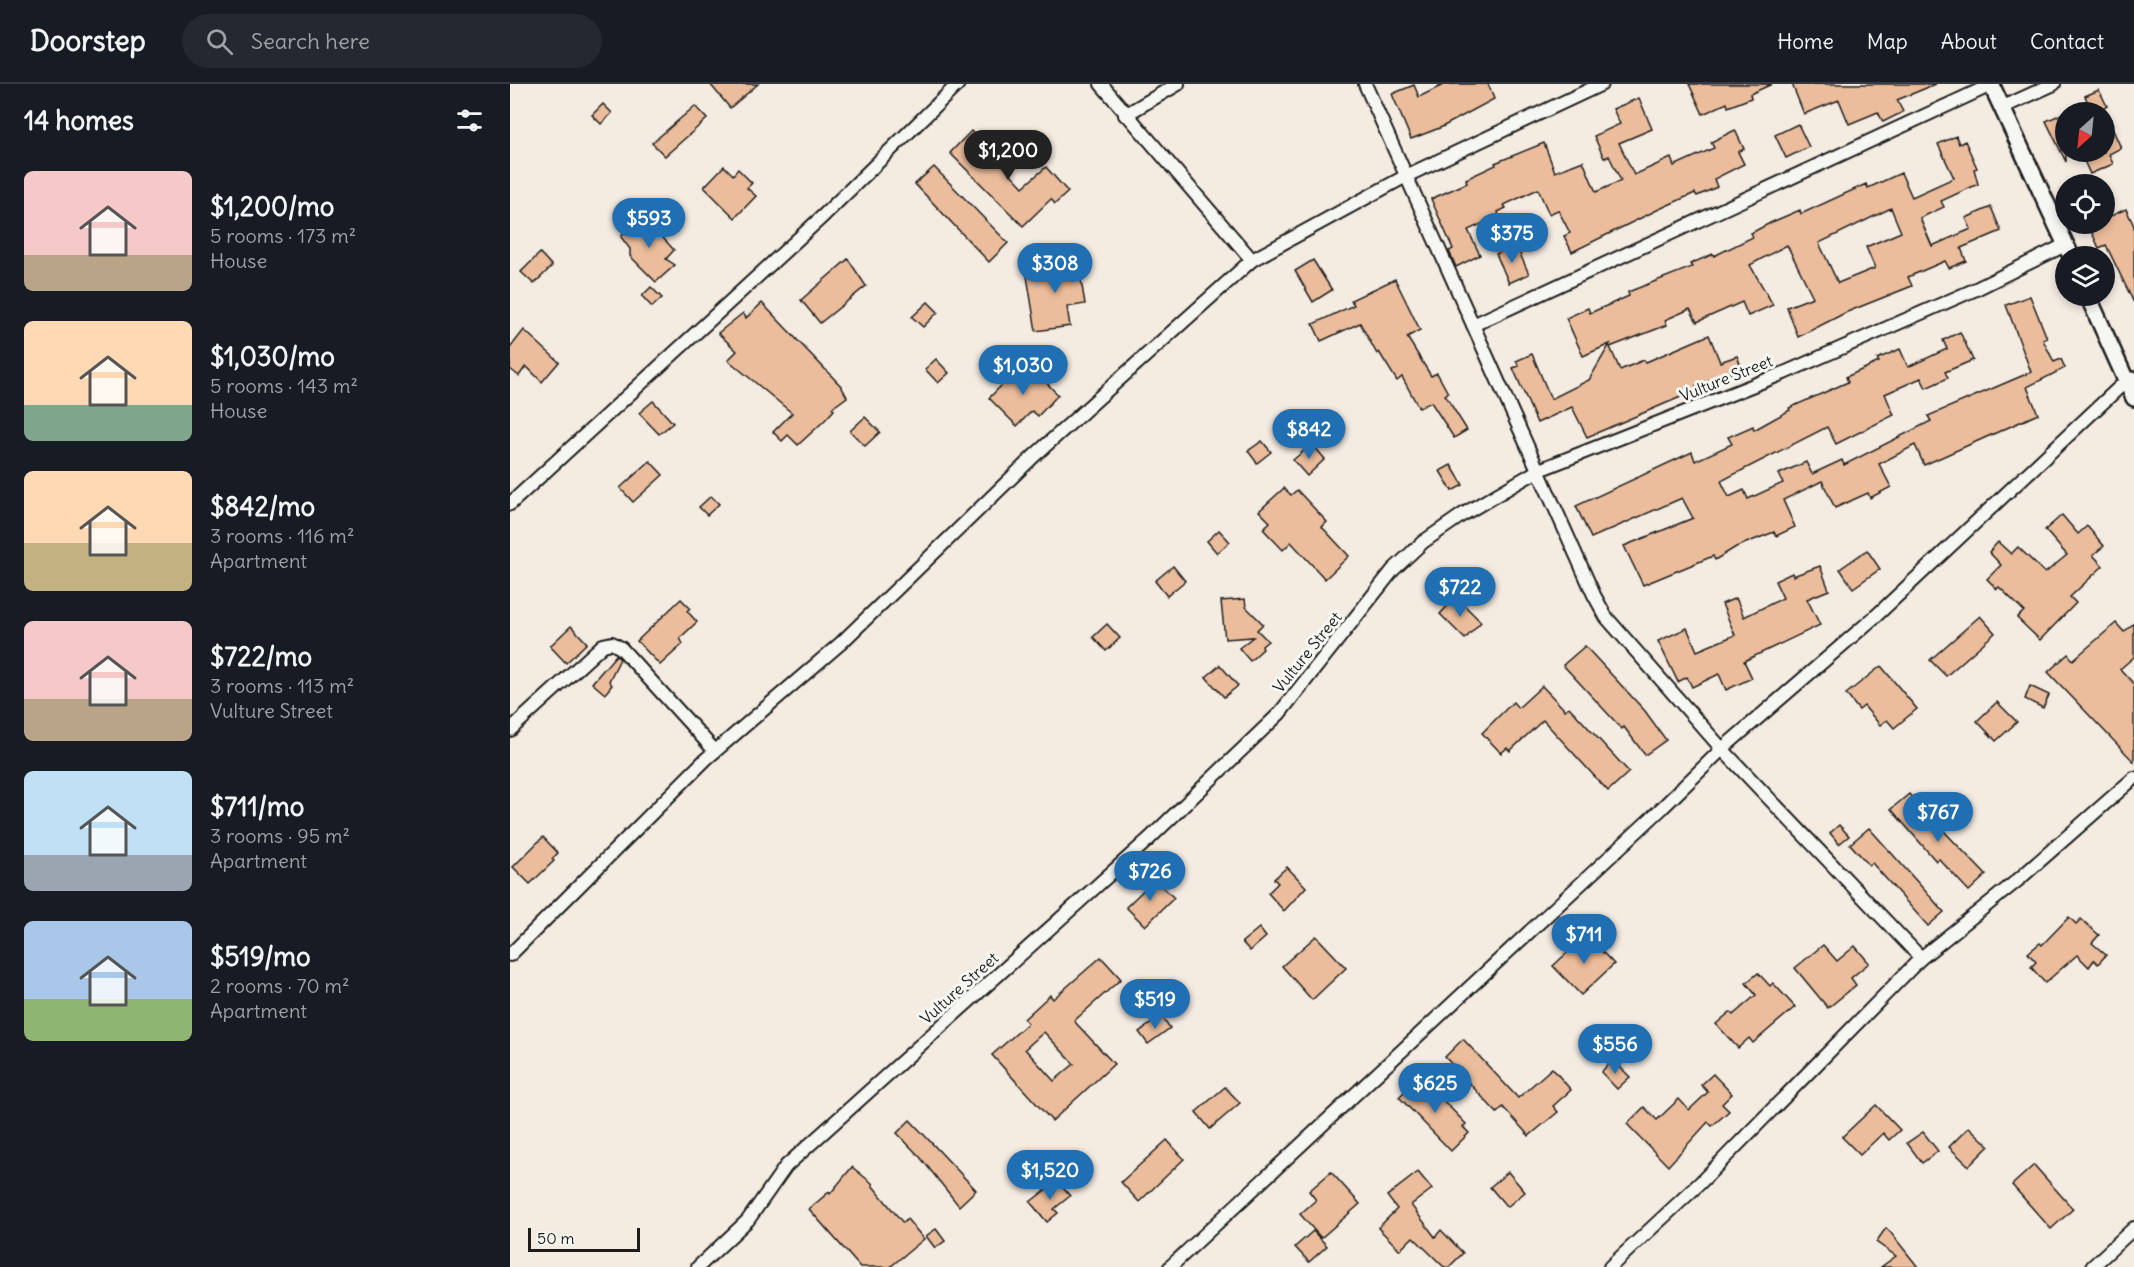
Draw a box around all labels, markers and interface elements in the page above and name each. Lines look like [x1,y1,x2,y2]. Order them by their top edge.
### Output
search box [182,14,602,68]
text: Doorstep [30,23,146,59]
icon: search [203,25,236,58]
text: Search here [251,27,370,55]
text: Home [1777,28,1834,55]
text: Map [1867,28,1908,55]
text: About [1941,28,1997,55]
text: Contact [2030,28,2104,55]
north arrow [2055,102,2115,162]
map controls [2055,102,2115,306]
text: 14 homes [24,104,134,137]
icon: filters [453,104,486,137]
pin: $1,200 [959,130,1057,181]
text: $1,200 [978,137,1038,162]
button: locate [2055,174,2115,234]
text: $1,200/mo [210,190,334,223]
icon: home [72,195,144,267]
pin: $593 [613,198,685,249]
text: $593 [626,205,672,230]
pin: $375 [1476,213,1548,264]
text: $375 [1490,220,1534,245]
text: 5 rooms · 173 m² [210,223,356,248]
pin: $308 [1019,243,1091,294]
button: layers [2055,246,2115,306]
text: House [210,248,267,273]
text: $308 [1031,250,1079,275]
text: $1,030/mo [210,340,335,373]
icon: home [72,345,144,417]
pin: $1,030 [974,345,1072,396]
street label: Vulture Street [1677,350,1776,406]
text: $1,030 [993,352,1053,377]
text: 5 rooms · 143 m² [210,373,358,398]
text: House [210,398,267,423]
pin: $842 [1273,409,1345,460]
text: $842 [1286,416,1332,441]
text: $842/mo [210,490,315,523]
icon: home [72,495,144,567]
text: 3 rooms · 116 m² [210,523,354,548]
text: Apartment [210,548,307,573]
pin: $722 [1424,567,1496,618]
text: $722 [1439,574,1481,599]
street label: Vulture Street [1268,607,1346,697]
text: $722/mo [210,640,312,673]
icon: home [72,645,144,717]
text: 3 rooms · 113 m² [210,673,354,698]
text: Vulture Street [210,698,333,723]
text: $711/mo [210,790,304,823]
pin: $767 [1902,792,1974,843]
icon: home [72,795,144,867]
text: $767 [1917,799,1959,824]
text: 3 rooms · 95 m² [210,823,350,848]
text: Apartment [210,848,307,873]
pin: $726 [1114,851,1186,902]
text: $726 [1128,858,1172,883]
pin: $711 [1548,914,1620,965]
text: $711 [1566,921,1602,946]
text: $519/mo [210,940,311,973]
icon: home [72,945,144,1017]
street label: Vulture Street [916,947,1003,1028]
text: 2 rooms · 70 m² [210,973,350,998]
pin: $519 [1119,979,1191,1030]
text: $519 [1134,986,1176,1011]
text: Apartment [210,998,307,1023]
pin: $556 [1579,1024,1651,1075]
text: $556 [1592,1031,1638,1056]
pin: $625 [1399,1063,1471,1114]
text: $625 [1412,1070,1458,1095]
pin: $1,520 [1001,1150,1099,1201]
text: $1,520 [1021,1157,1079,1182]
scale bar [528,1225,640,1252]
text: 50 m [537,1228,575,1248]

